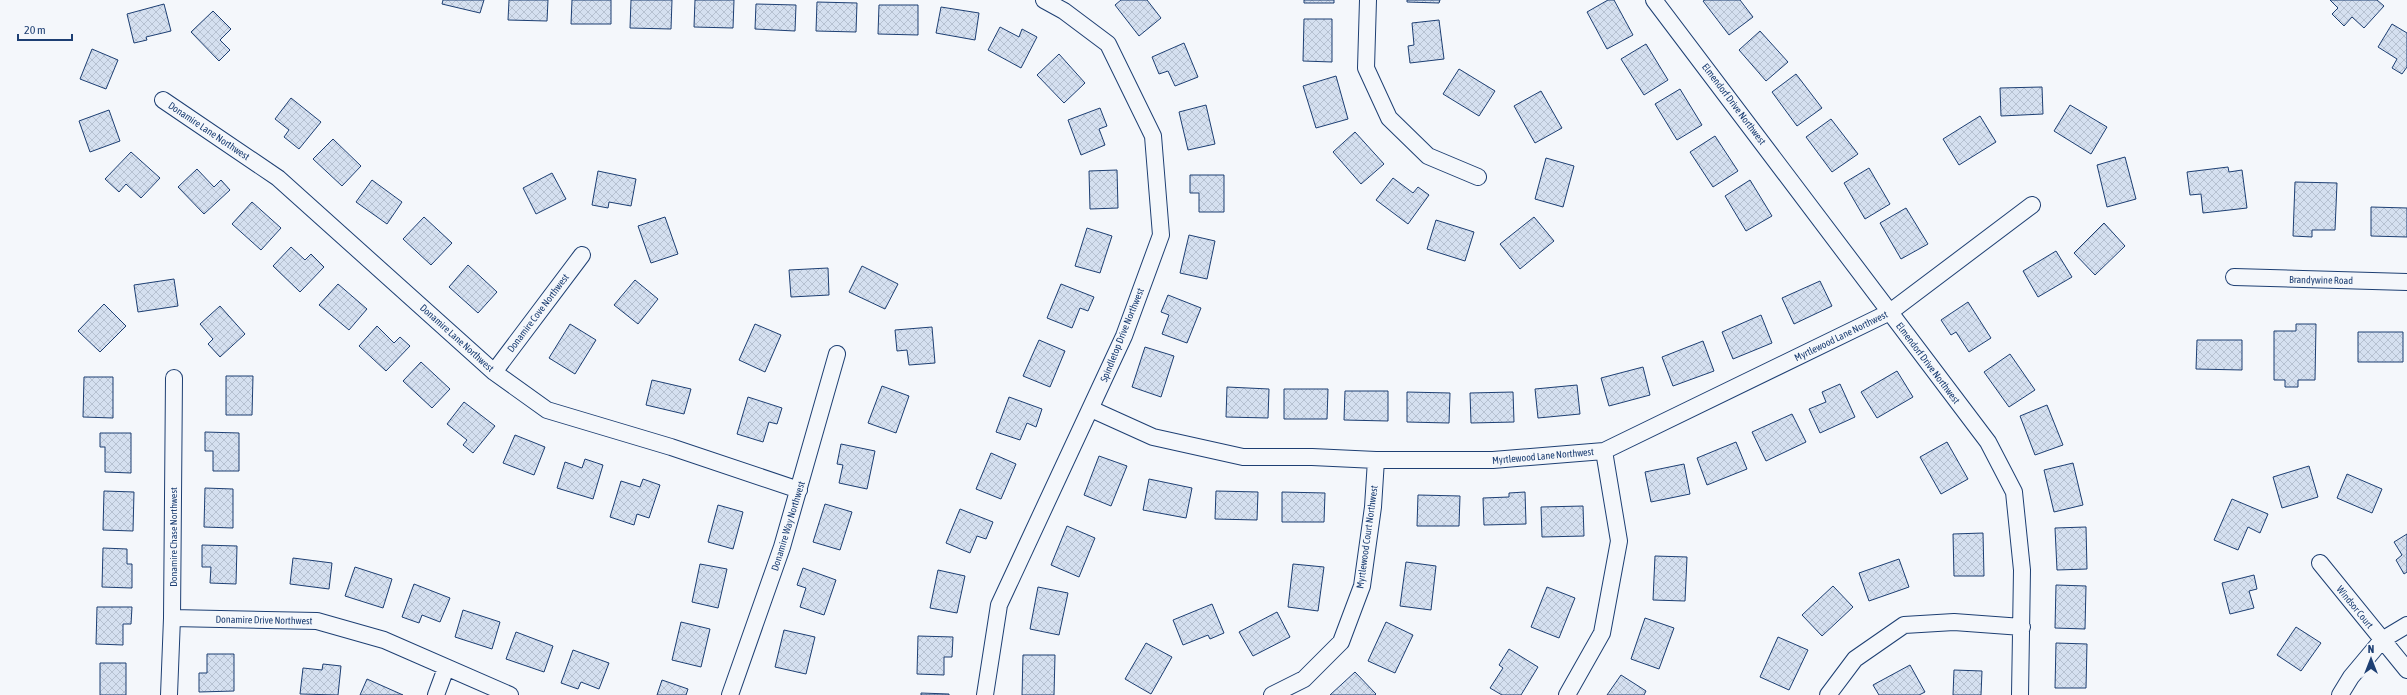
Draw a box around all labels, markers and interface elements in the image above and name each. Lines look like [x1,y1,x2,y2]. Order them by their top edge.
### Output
scale bar [18,16,72,42]
text: 20 m [24,23,46,37]
street label: Elmendorf Drive Northwest [1700,61,1768,147]
street label: Donamire Lane Northwest [166,100,252,162]
street label: Donamire Cove Northwest [505,272,571,354]
street label: Brandywine Road [2289,274,2353,286]
street label: Spindletop Drive Northwest [1098,286,1146,384]
street label: Donamire Lane Northwest [418,302,496,374]
street label: Myrtlewood Lane Northwest [1793,309,1889,363]
street label: Elmendorf Drive Northwest [1894,320,1962,406]
street label: Myrtlewood Lane Northwest [1492,446,1595,466]
street label: Donamire Way Northwest [769,480,807,572]
street label: Myrtlewood Court Northwest [1354,485,1380,589]
street label: Donamire Chase Northwest [168,487,179,587]
street label: Windsor Court [2335,584,2376,631]
street label: Donamire Drive Northwest [215,614,313,626]
north arrow [2351,639,2391,679]
text: N [2368,643,2374,655]

